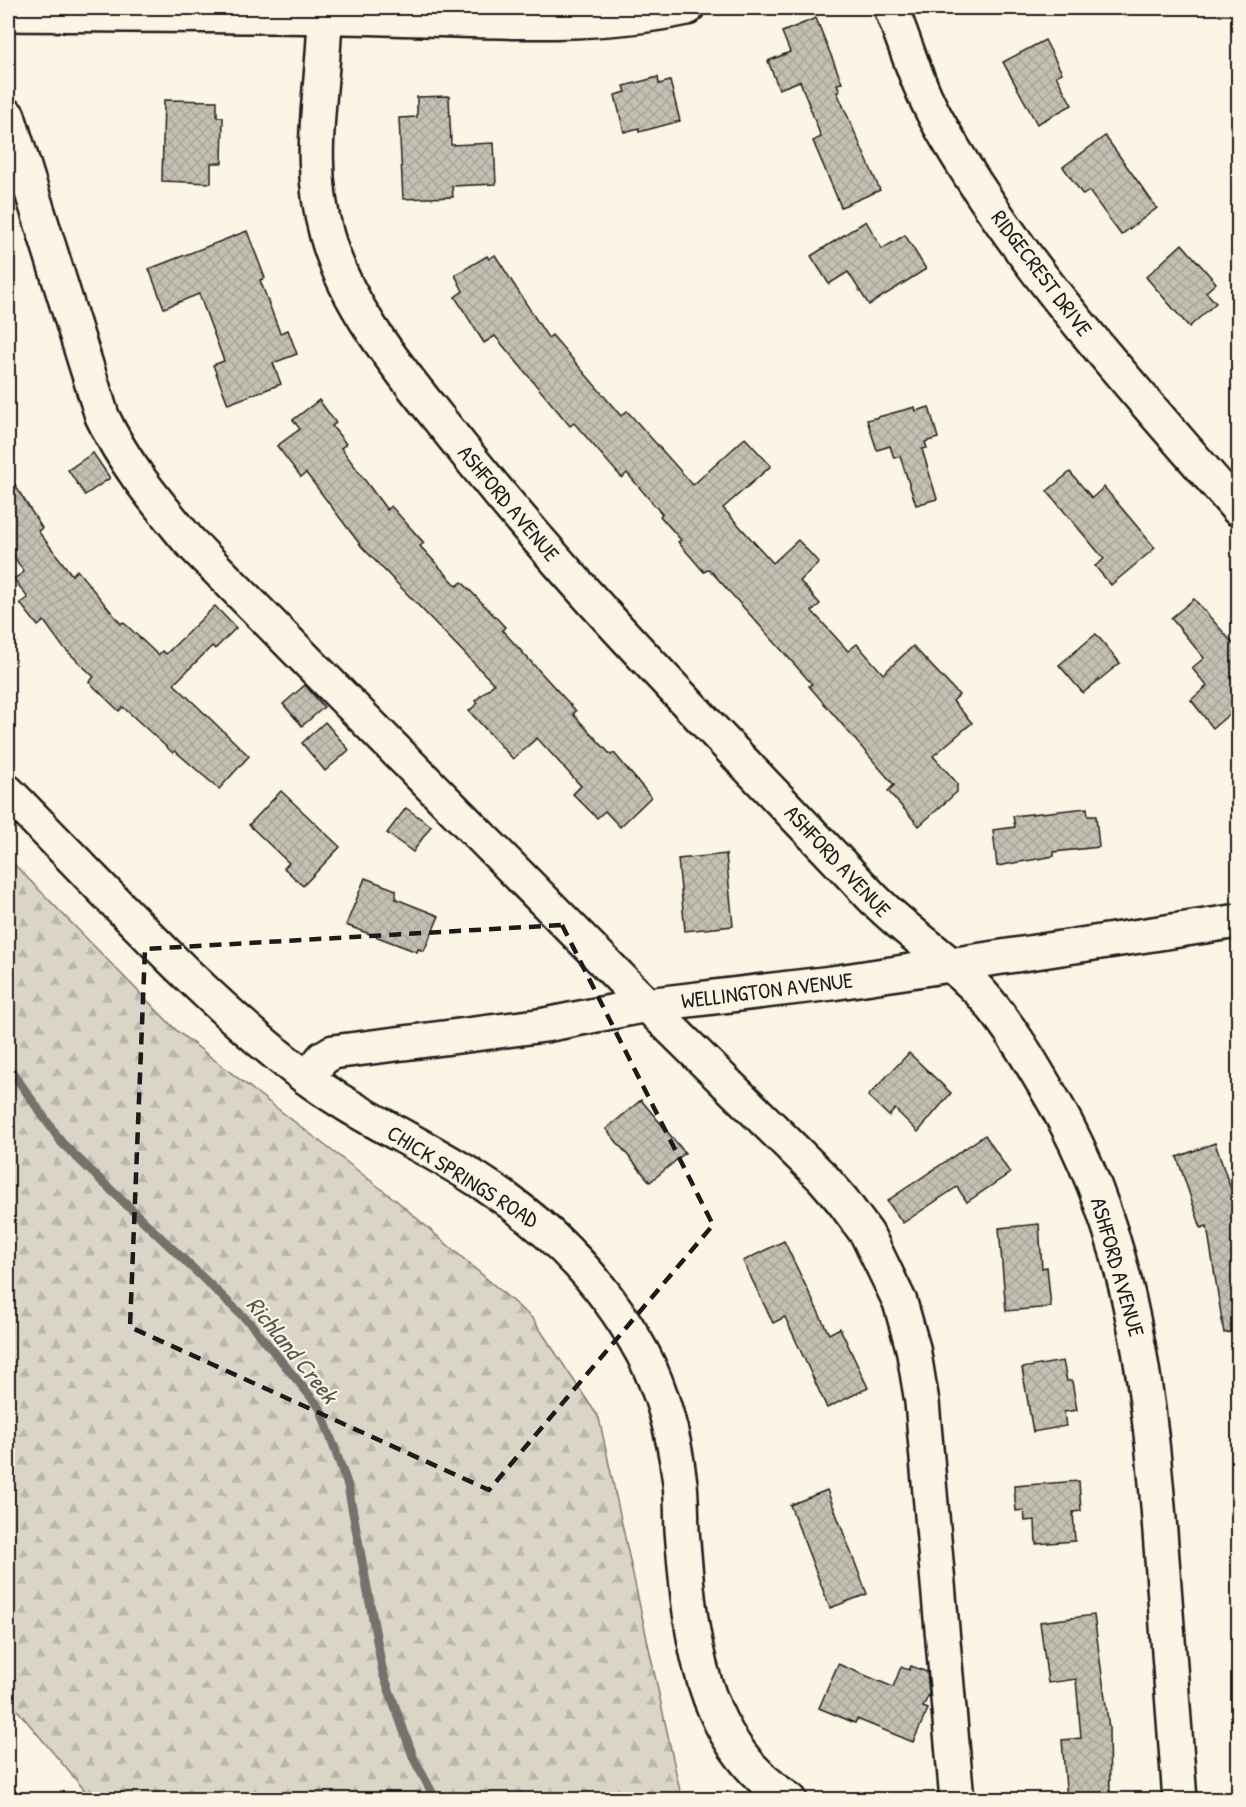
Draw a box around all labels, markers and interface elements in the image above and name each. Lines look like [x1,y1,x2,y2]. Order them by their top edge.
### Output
street label: RIDGECREST DRIVE [985,204,1100,342]
street label: ASHFORD AVENUE [451,438,567,568]
street label: ASHFORD AVENUE [778,798,898,924]
street label: WELLINGTON AVENUE [679,965,855,1015]
street label: CHICK SPRINGS ROAD [382,1117,545,1235]
street label: ASHFORD AVENUE [1084,1194,1152,1340]
water label: Richland Creek [240,1289,347,1411]

